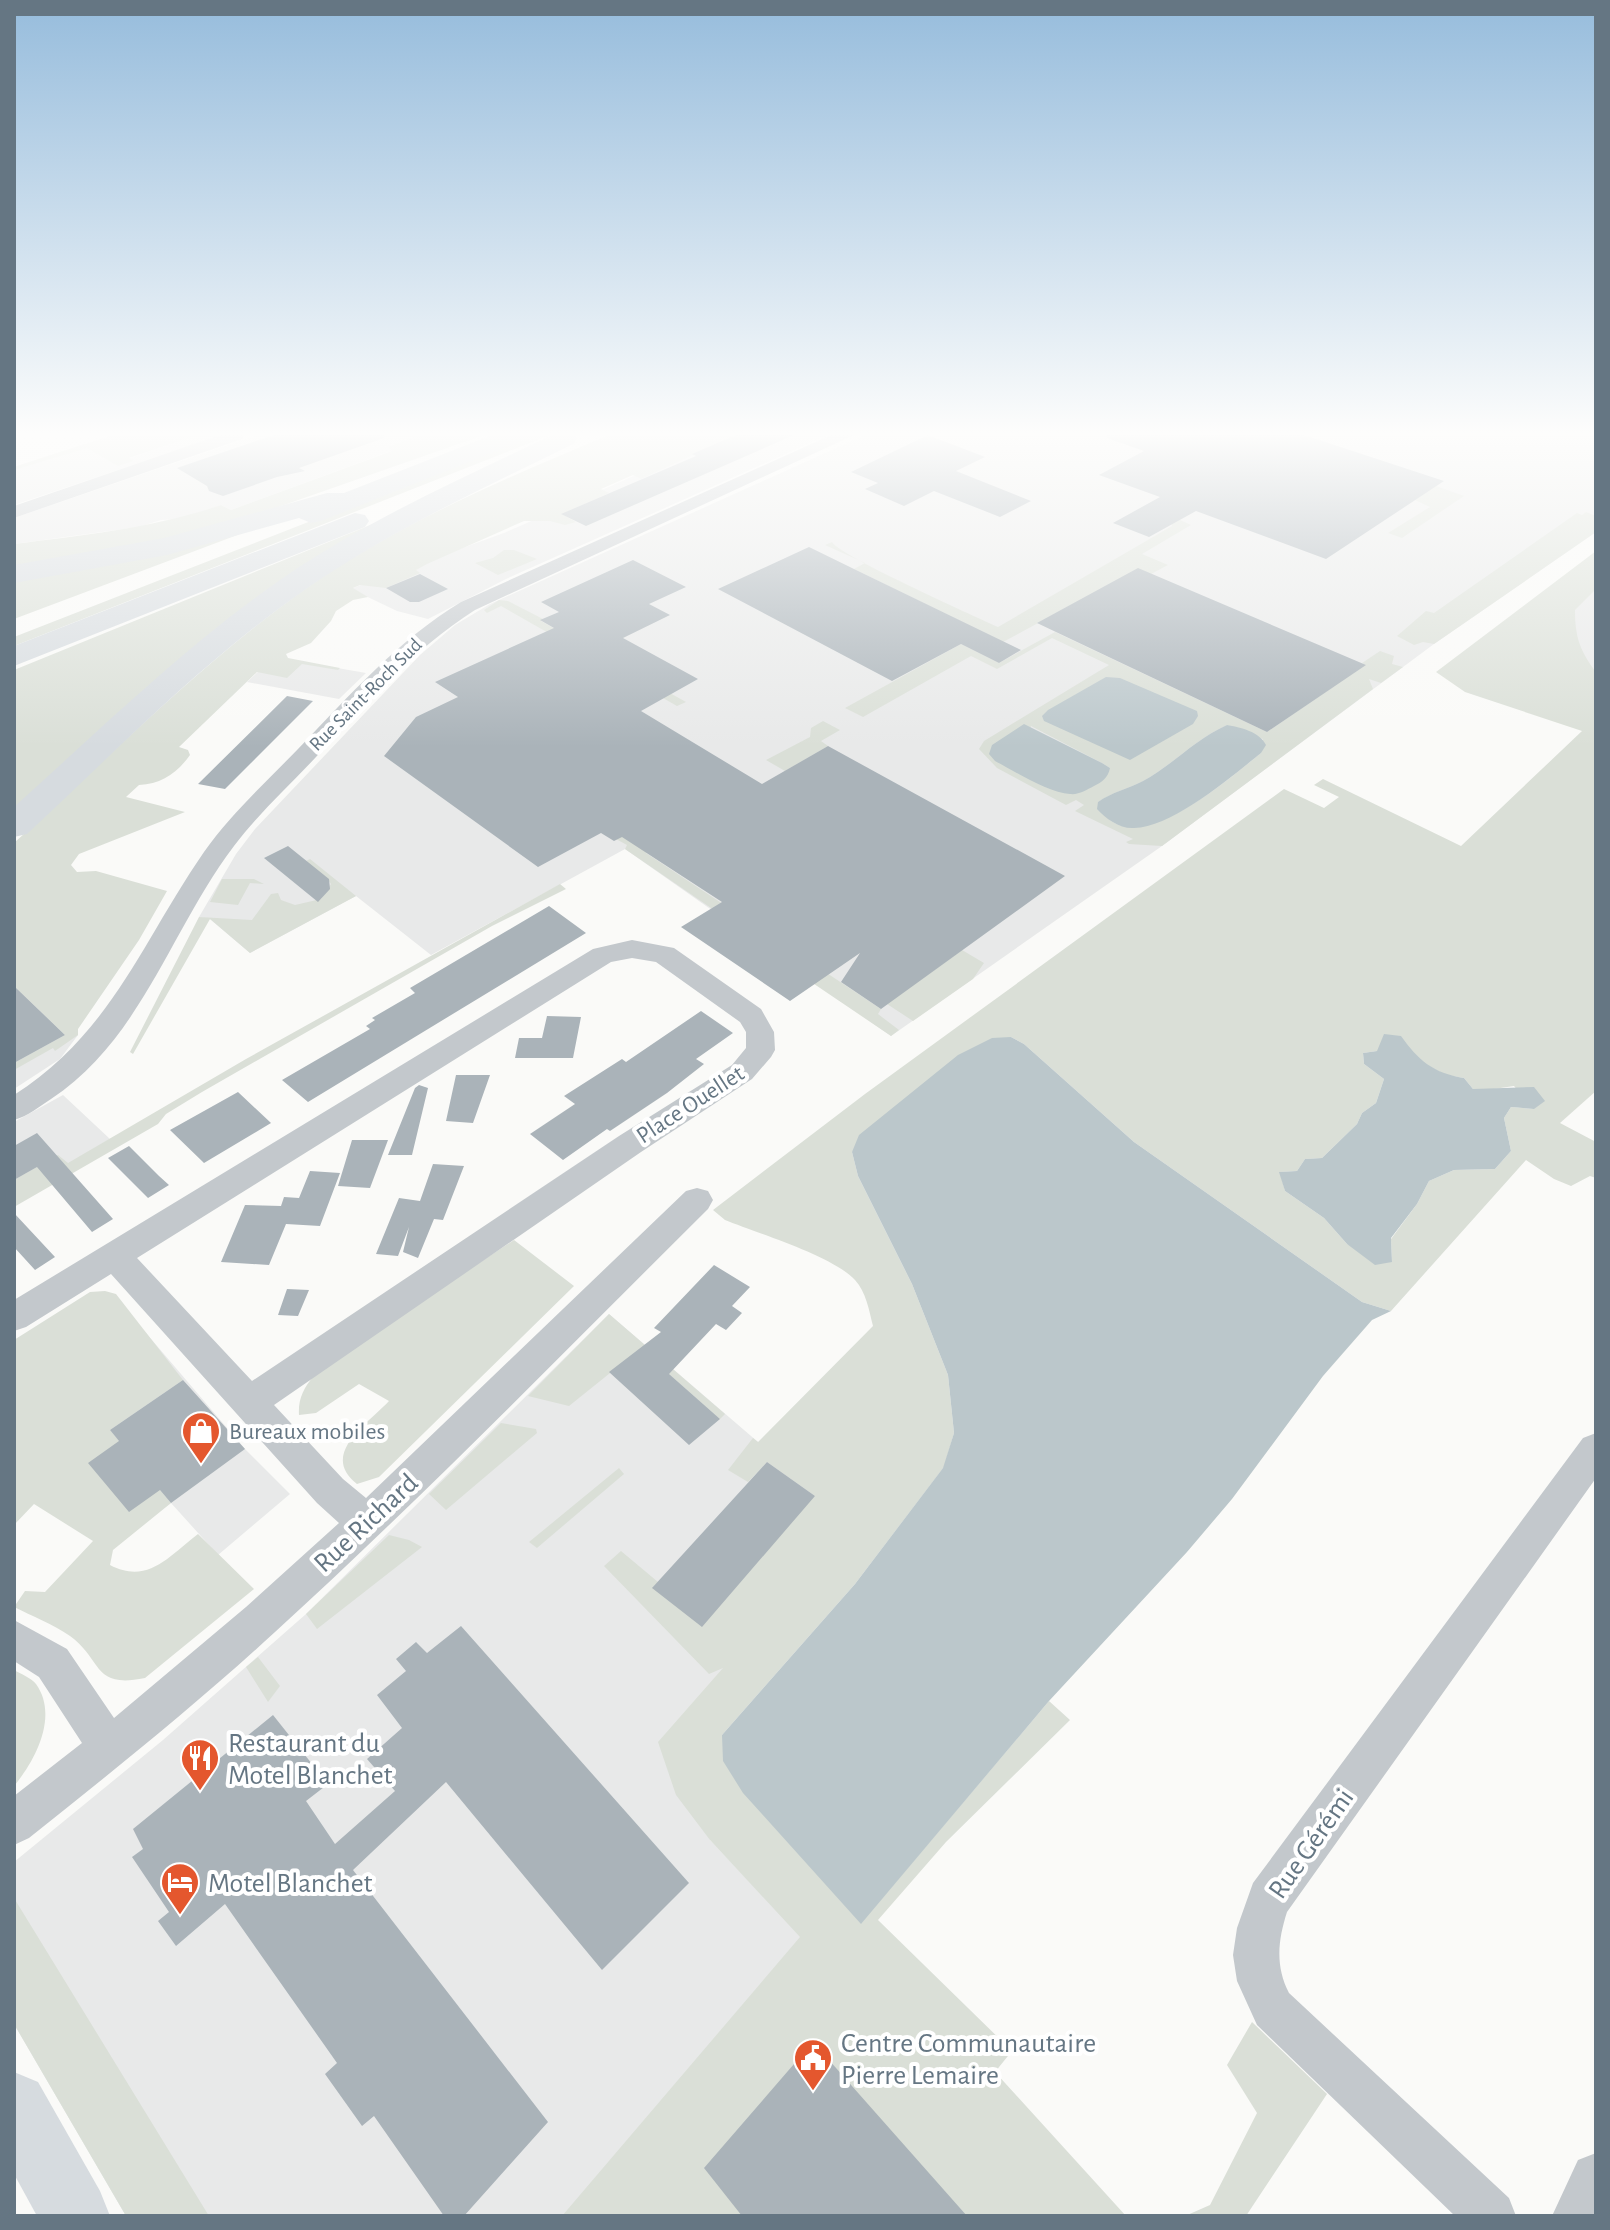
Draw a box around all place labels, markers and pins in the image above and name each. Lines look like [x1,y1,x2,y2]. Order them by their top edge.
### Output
shop icon: Bureaux mobiles [180,1410,222,1465]
place label: Bureaux mobiles [229,1420,385,1444]
place label: Restaurant du Motel Blanchet [228,1730,393,1790]
restaurant icon: Restaurant du Motel Blanchet [179,1737,221,1792]
hotel icon: Motel Blanchet [159,1861,201,1916]
place label: Motel Blanchet [208,1870,373,1898]
place label: Centre Communautaire Pierre Lemaire [841,2030,1096,2090]
public building icon: Centre Communautaire Pierre Lemaire [792,2037,834,2092]

